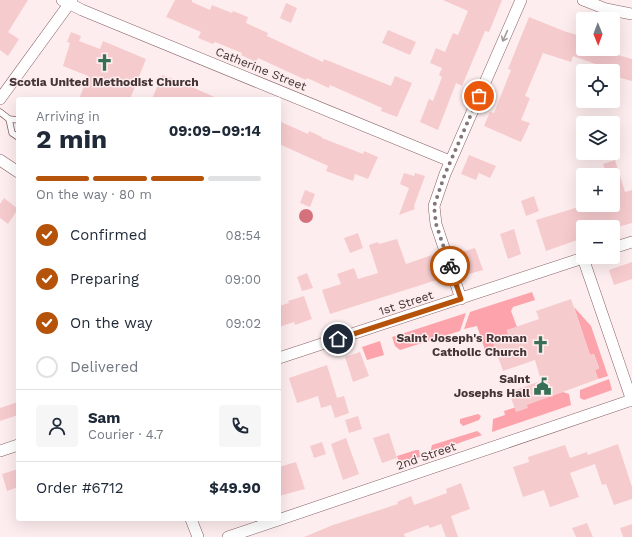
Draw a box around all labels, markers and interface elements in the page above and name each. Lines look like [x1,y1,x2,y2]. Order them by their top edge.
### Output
north arrow [576,12,620,56]
map controls [576,12,620,264]
one-way arrow [501,29,508,41]
street label: Catherine Street [213,44,309,94]
church icon: Scotia United Methodist Church [94,53,114,73]
button: locate [576,64,620,108]
place label: Scotia United Methodist Church [9,75,199,89]
pin [462,79,496,113]
icon: bag [468,85,490,107]
text: Arriving in [36,109,100,124]
button: layers [576,116,620,160]
text: 09:09–09:14 [169,122,261,140]
text: 2 min [36,124,107,154]
button: + [576,168,620,212]
text: On the way · 80 m [36,187,152,202]
button: − [576,220,620,264]
icon: check [36,224,58,246]
text: Confirmed [70,226,147,244]
text: 08:54 [226,228,261,243]
courier [430,246,470,286]
icon: bike [439,255,461,277]
icon: check [36,268,58,290]
text: Preparing [70,270,139,288]
text: 09:00 [225,272,261,287]
street label: 1st Street [377,288,435,318]
icon: check [36,312,58,334]
text: On the way [70,314,152,332]
text: 09:02 [225,316,261,331]
pin [321,322,355,356]
icon: home [327,328,349,350]
place label: Saint Joseph's Roman Catholic Church [396,331,527,359]
church icon: Saint Joseph's Roman Catholic Church [530,335,550,355]
text: Delivered [70,358,138,376]
place label: Saint Josephs Hall [454,372,531,400]
public building icon: Saint Josephs Hall [533,376,553,396]
button: person [36,405,78,447]
button: phone [219,405,261,447]
text: Sam [88,409,120,427]
text: Courier · 4.7 [88,427,163,442]
street label: 2nd Street [394,439,458,473]
text: Order #6712 [36,479,124,497]
text: $49.90 [209,479,261,497]

